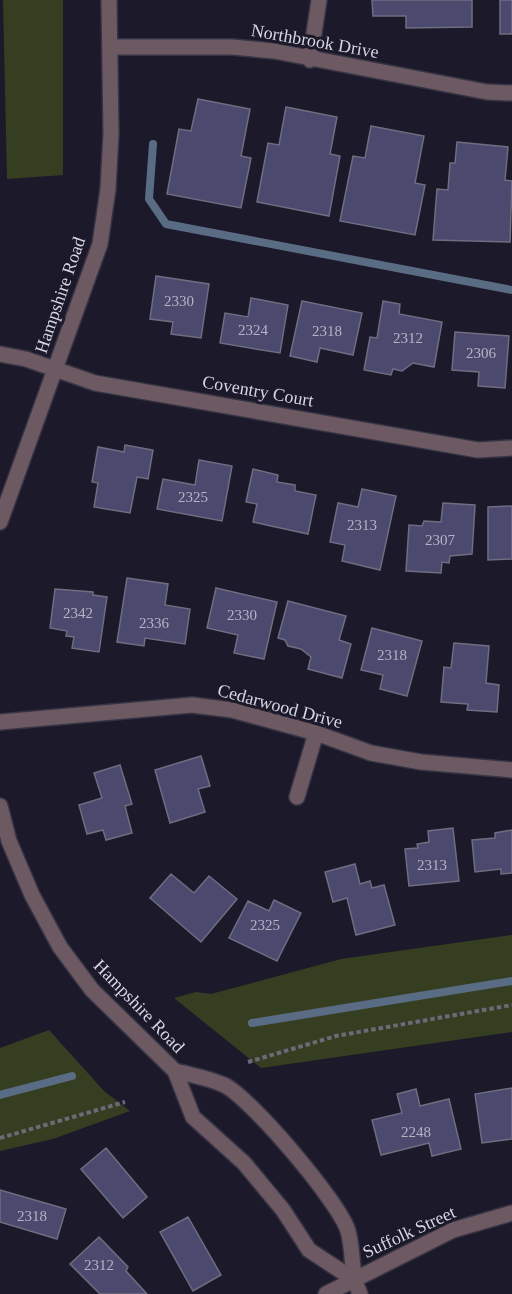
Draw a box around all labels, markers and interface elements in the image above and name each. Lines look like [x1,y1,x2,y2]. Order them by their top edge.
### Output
street label: Northbrook Drive [250,20,380,62]
street label: Hampshire Road [31,234,89,356]
house number: 2330 [164,293,194,309]
house number: 2324 [238,322,269,338]
house number: 2318 [312,323,342,339]
house number: 2312 [393,330,423,346]
house number: 2306 [466,345,497,361]
street label: Coventry Court [201,371,315,411]
house number: 2325 [178,489,208,505]
house number: 2313 [347,517,377,533]
house number: 2307 [425,532,456,548]
house number: 2342 [63,605,93,621]
house number: 2330 [227,607,257,623]
house number: 2336 [139,615,170,631]
house number: 2318 [377,647,407,663]
street label: Cedarwood Drive [215,680,345,732]
house number: 2313 [417,857,447,873]
house number: 2325 [250,917,280,933]
street label: Hampshire Road [90,955,188,1057]
house number: 2248 [401,1124,431,1140]
street label: Suffolk Street [359,1202,459,1262]
house number: 2318 [17,1208,47,1224]
house number: 2312 [84,1257,114,1273]

